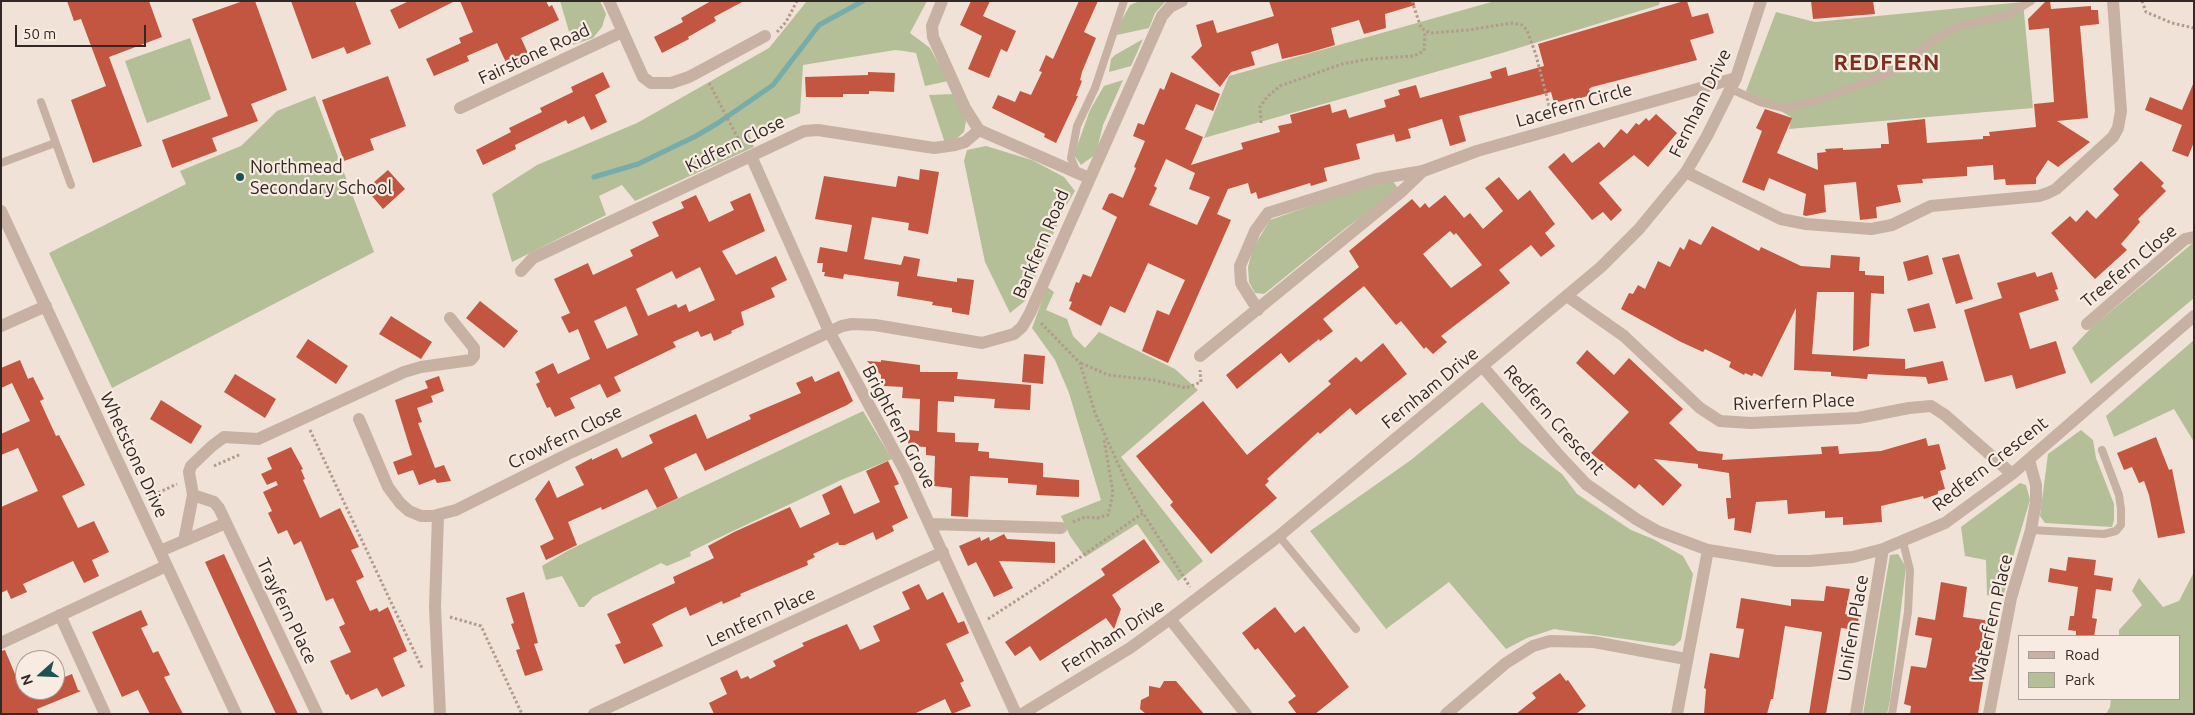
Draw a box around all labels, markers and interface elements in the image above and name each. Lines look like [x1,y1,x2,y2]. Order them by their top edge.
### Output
scale bar [18,15,149,47]
street label: Fairstone Road [475,19,593,89]
text: 50 m [23,25,56,42]
street label: Fernham Drive [1664,45,1736,161]
district label: REDFERN [1833,50,1941,76]
street label: Lacefern Circle [1513,78,1635,132]
street label: Kidfern Close [682,111,788,177]
place label: Northmead Secondary School [250,156,392,198]
marker: Northmead Secondary School [234,171,246,183]
street label: Barkfern Road [1008,186,1074,302]
street label: Treefern Close [2077,220,2181,312]
street label: Fernham Drive [1377,342,1483,434]
street label: Redfern Crescent [1499,360,1609,480]
street label: Brightfern Grove [857,362,941,492]
street label: Whetstone Drive [95,389,173,521]
street label: Riverfern Place [1733,389,1855,415]
street label: Crowfern Close [504,400,626,474]
street label: Redfern Crescent [1928,412,2052,516]
street label: Waterfern Place [1967,552,2017,684]
street label: Trayfern Place [252,555,322,667]
street label: Unifern Place [1833,573,1873,683]
street label: Lentfern Place [703,582,819,652]
street label: Fernham Drive [1058,595,1168,677]
legend [2018,635,2180,700]
text: Road [2065,646,2100,663]
north arrow [15,650,65,700]
text: Park [2065,671,2095,688]
text: N [18,672,36,687]

